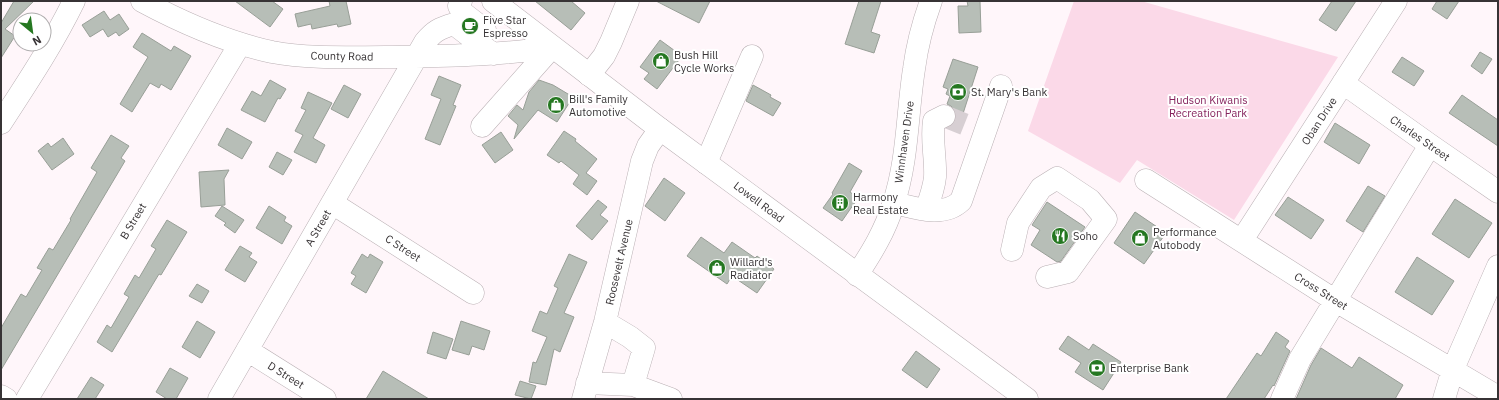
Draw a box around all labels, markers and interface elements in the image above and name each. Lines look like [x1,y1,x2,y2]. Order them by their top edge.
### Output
north arrow [12,12,52,52]
place label: Five Star Espresso [483,13,528,40]
cafe icon: Five Star Espresso [460,16,480,36]
text: N [30,33,44,49]
street label: County Road [311,48,373,64]
place label: Bush Hill Cycle Works [674,48,734,75]
shop icon: Bush Hill Cycle Works [651,51,671,71]
bank icon: St. Mary's Bank [948,82,968,102]
place label: St. Mary's Bank [971,85,1047,99]
place label: Bill's Family Automotive [569,92,628,119]
park label: Hudson Kiwanis Recreation Park [1168,93,1248,120]
street label: Oban Drive [1298,94,1340,148]
shop icon: Bill's Family Automotive [546,95,566,115]
street label: Winnhaven Drive [891,100,917,184]
street label: Charles Street [1387,112,1453,164]
street label: Lowell Road [731,178,787,226]
place label: Harmony Real Estate [853,190,909,217]
building icon: Harmony Real Estate [830,193,850,213]
street label: B Street [117,200,149,242]
street label: A Street [302,207,334,249]
street label: Roosevelt Avenue [602,218,636,306]
place label: Performance Autobody [1153,225,1217,252]
restaurant icon: Soho [1050,226,1070,246]
shop icon: Performance Autobody [1130,228,1150,248]
place label: Soho [1073,229,1098,243]
street label: C Street [383,231,424,265]
place label: Willard's Radiator [730,255,773,282]
shop icon: Willard's Radiator [707,258,727,278]
street label: Cross Street [1292,269,1350,313]
street label: D Street [265,358,307,392]
bank icon: Enterprise Bank [1087,358,1107,378]
place label: Enterprise Bank [1110,361,1189,375]

